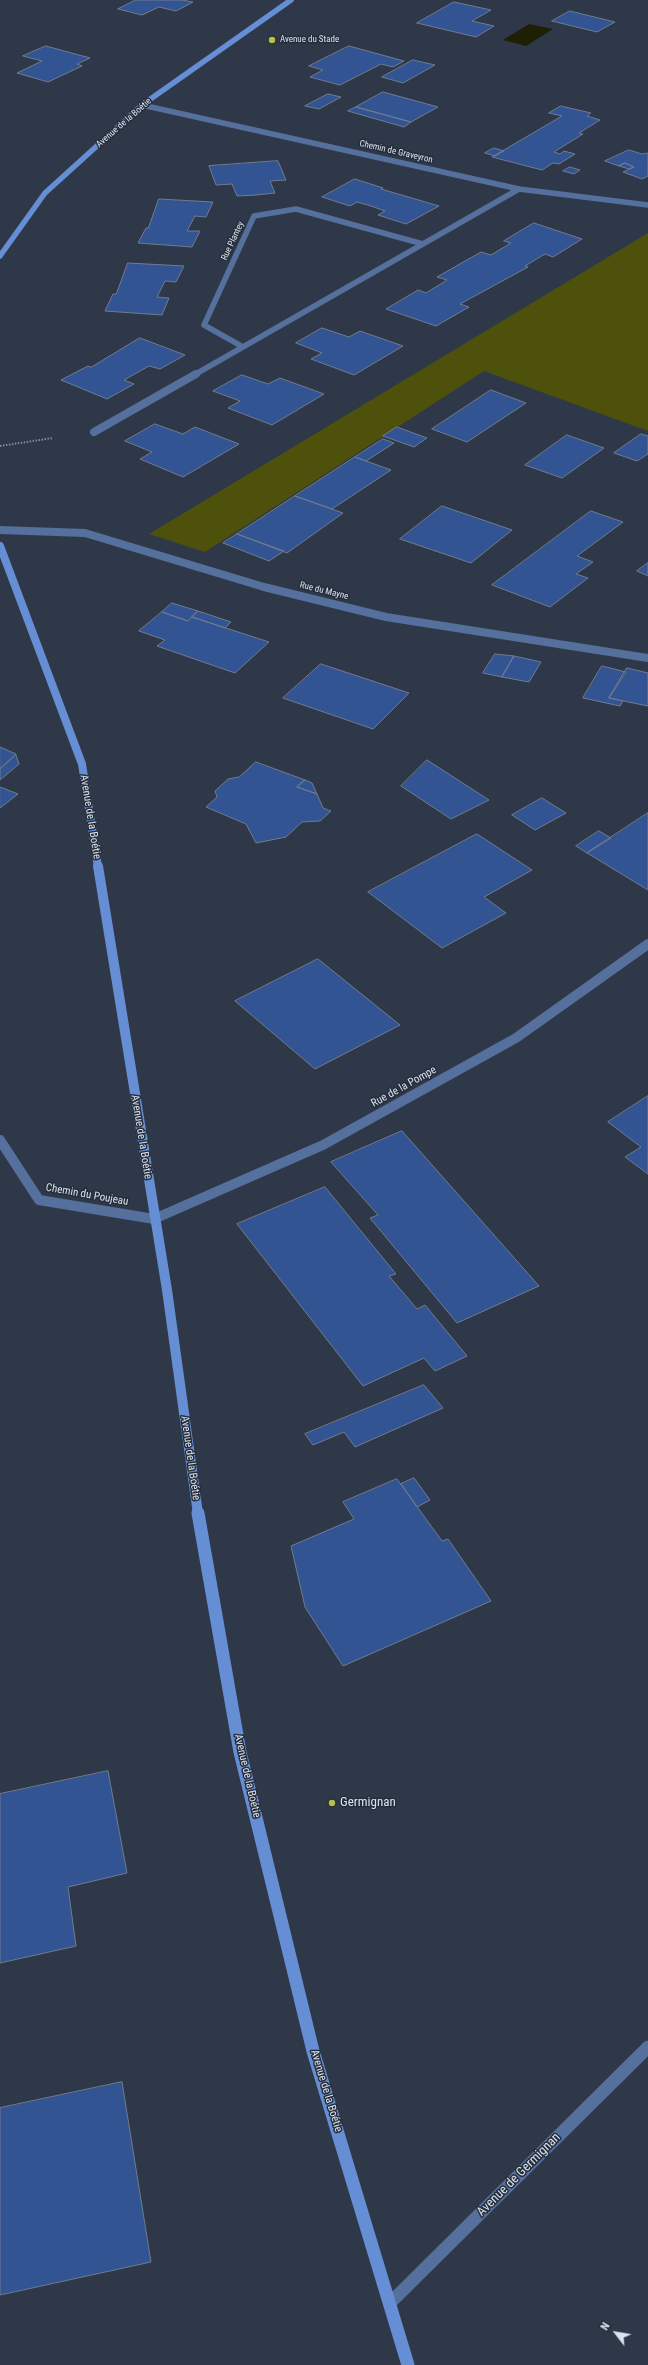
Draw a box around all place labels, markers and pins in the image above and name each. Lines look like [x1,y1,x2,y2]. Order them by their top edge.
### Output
marker: Avenue du Stade [267,35,277,45]
place label: Avenue du Stade [280,35,339,45]
place label: Germignan [340,1795,396,1811]
marker: Germignan [327,1798,337,1808]

